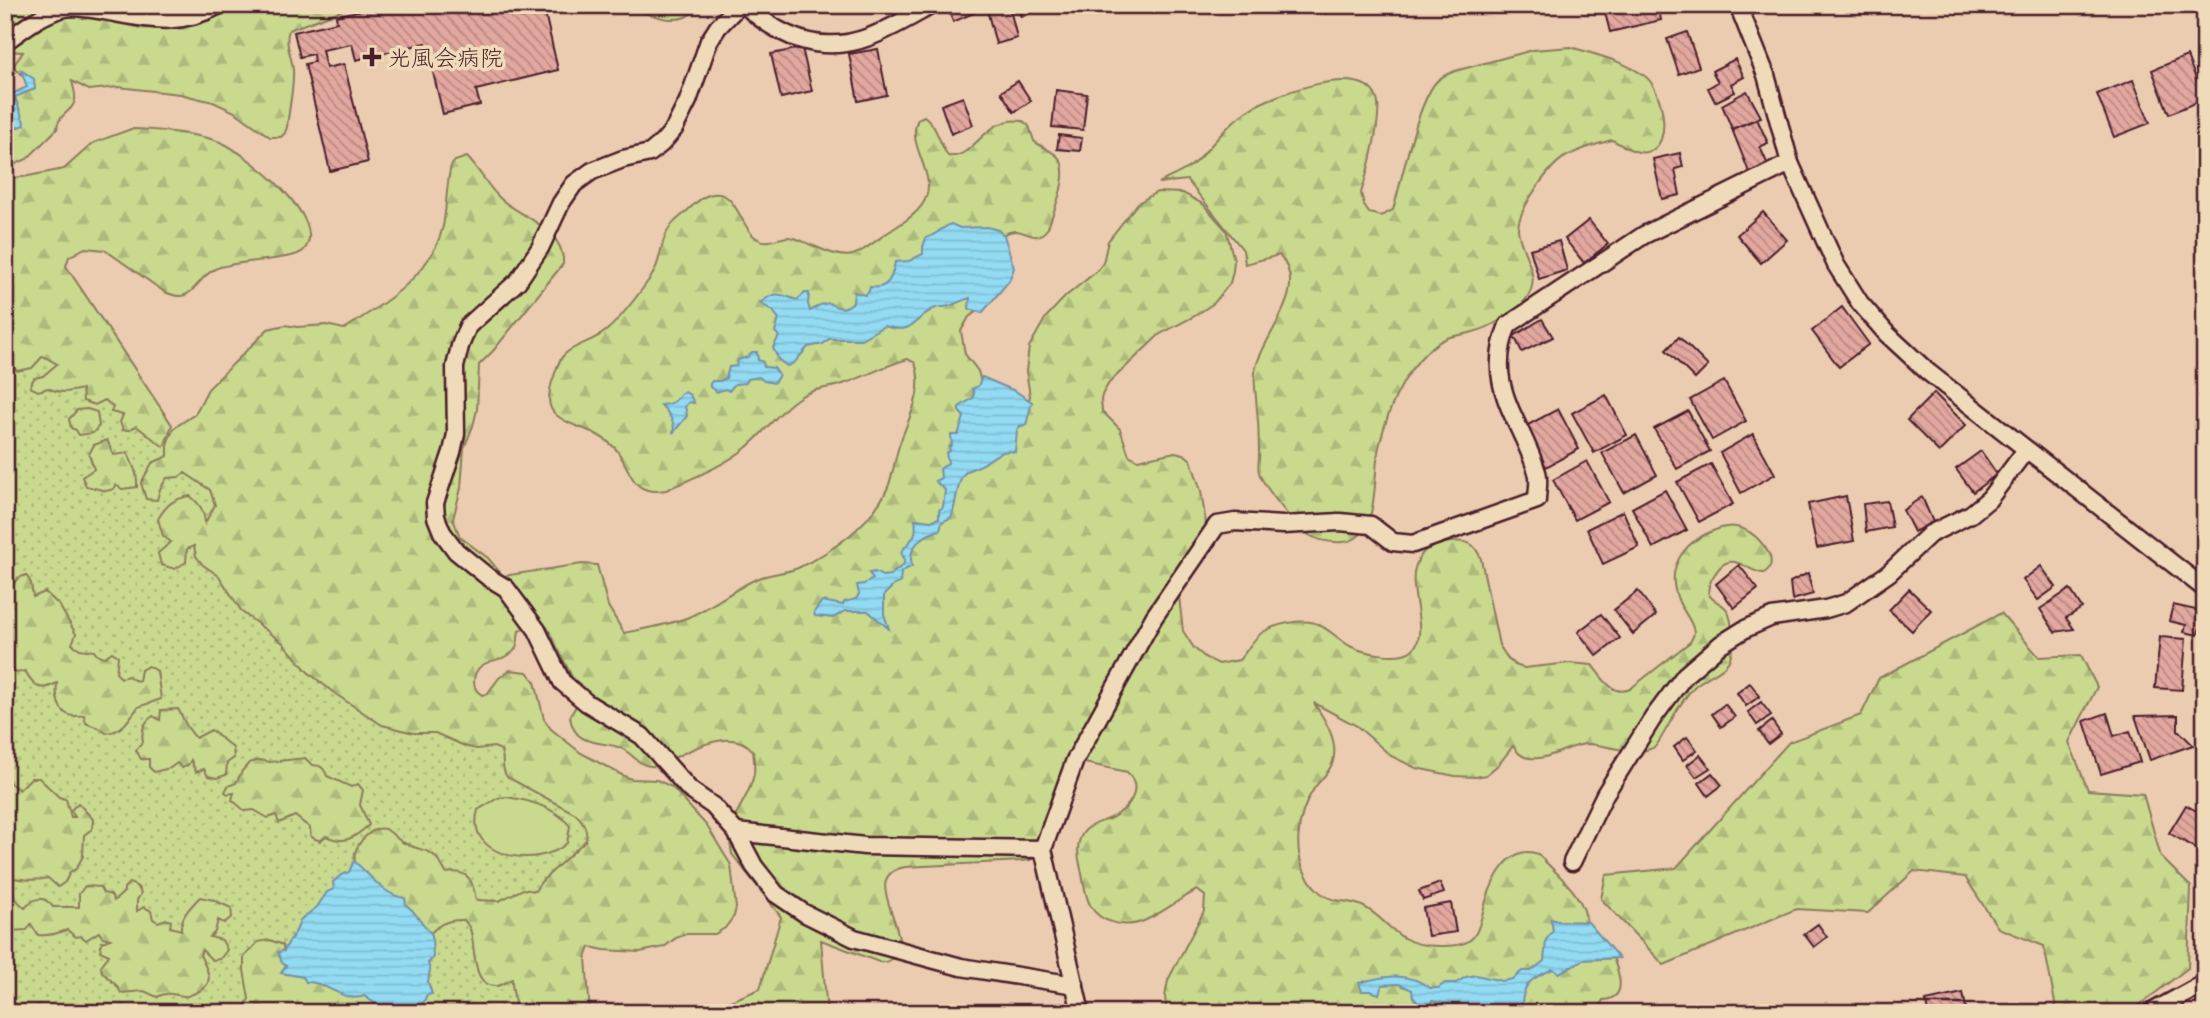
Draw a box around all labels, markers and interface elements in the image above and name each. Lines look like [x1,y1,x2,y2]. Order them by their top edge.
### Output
place label: 光風会病院 [388,42,503,72]
marker: 光風会病院 [362,47,382,67]

